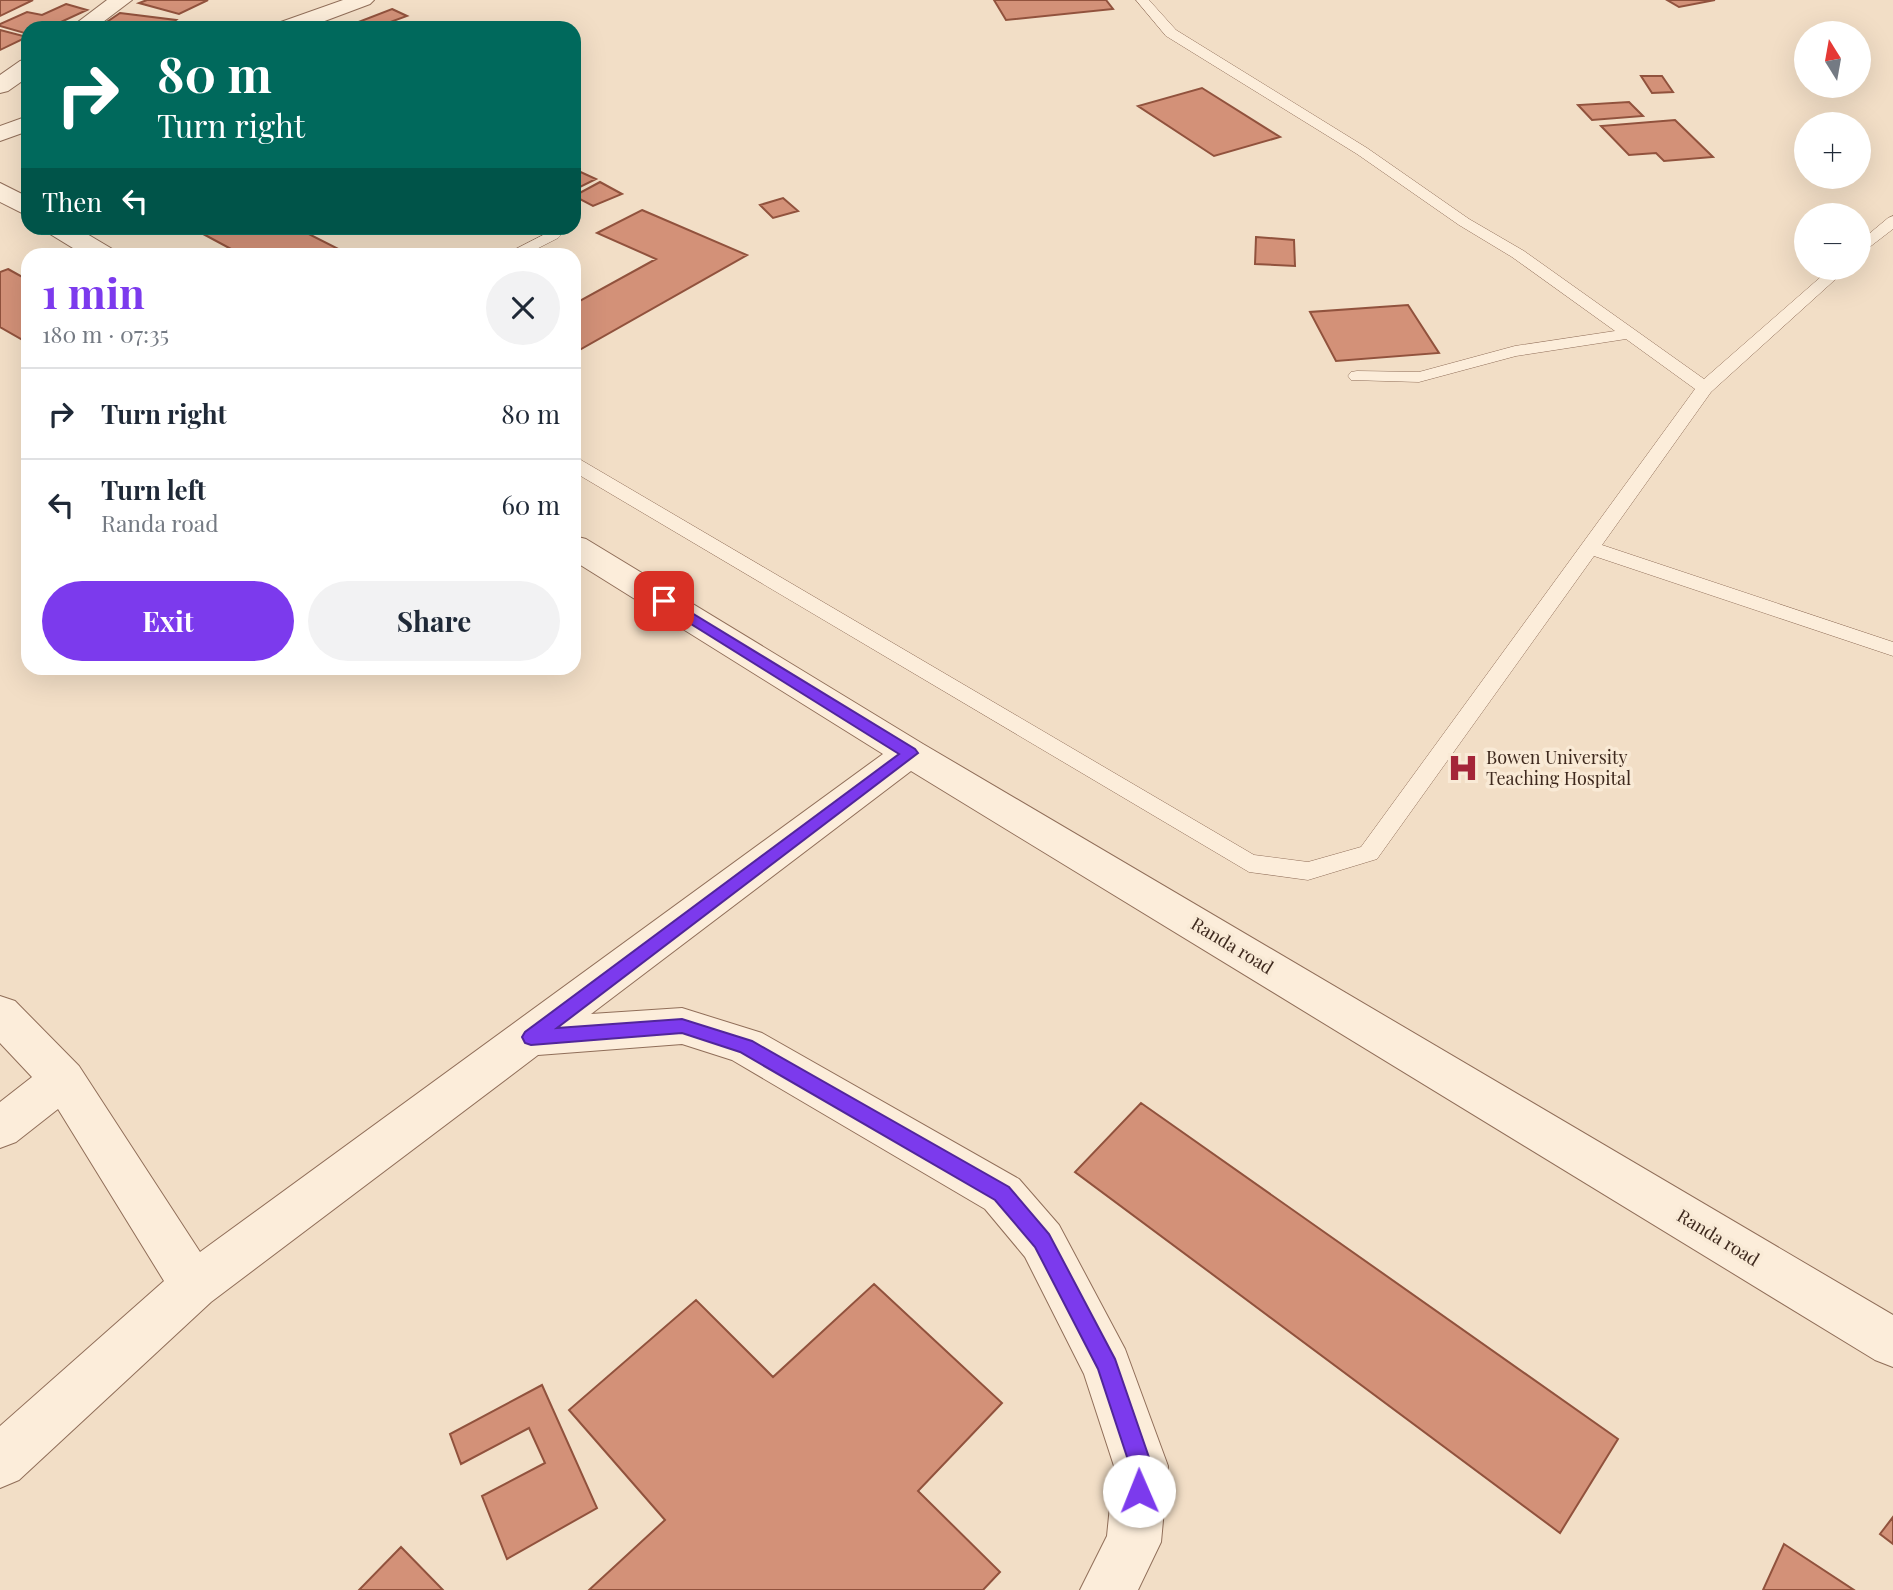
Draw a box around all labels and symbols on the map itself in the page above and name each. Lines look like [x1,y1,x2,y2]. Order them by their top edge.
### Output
north arrow [1794,21,1871,98]
pin [634,571,694,631]
place label: Bowen University Teaching Hospital [1486,745,1631,790]
hospital icon: Bowen University Teaching Hospital [1446,751,1480,785]
street label: Randa road [1187,911,1279,979]
street label: Randa road [1673,1203,1765,1271]
position arrow [1102,1454,1176,1528]

